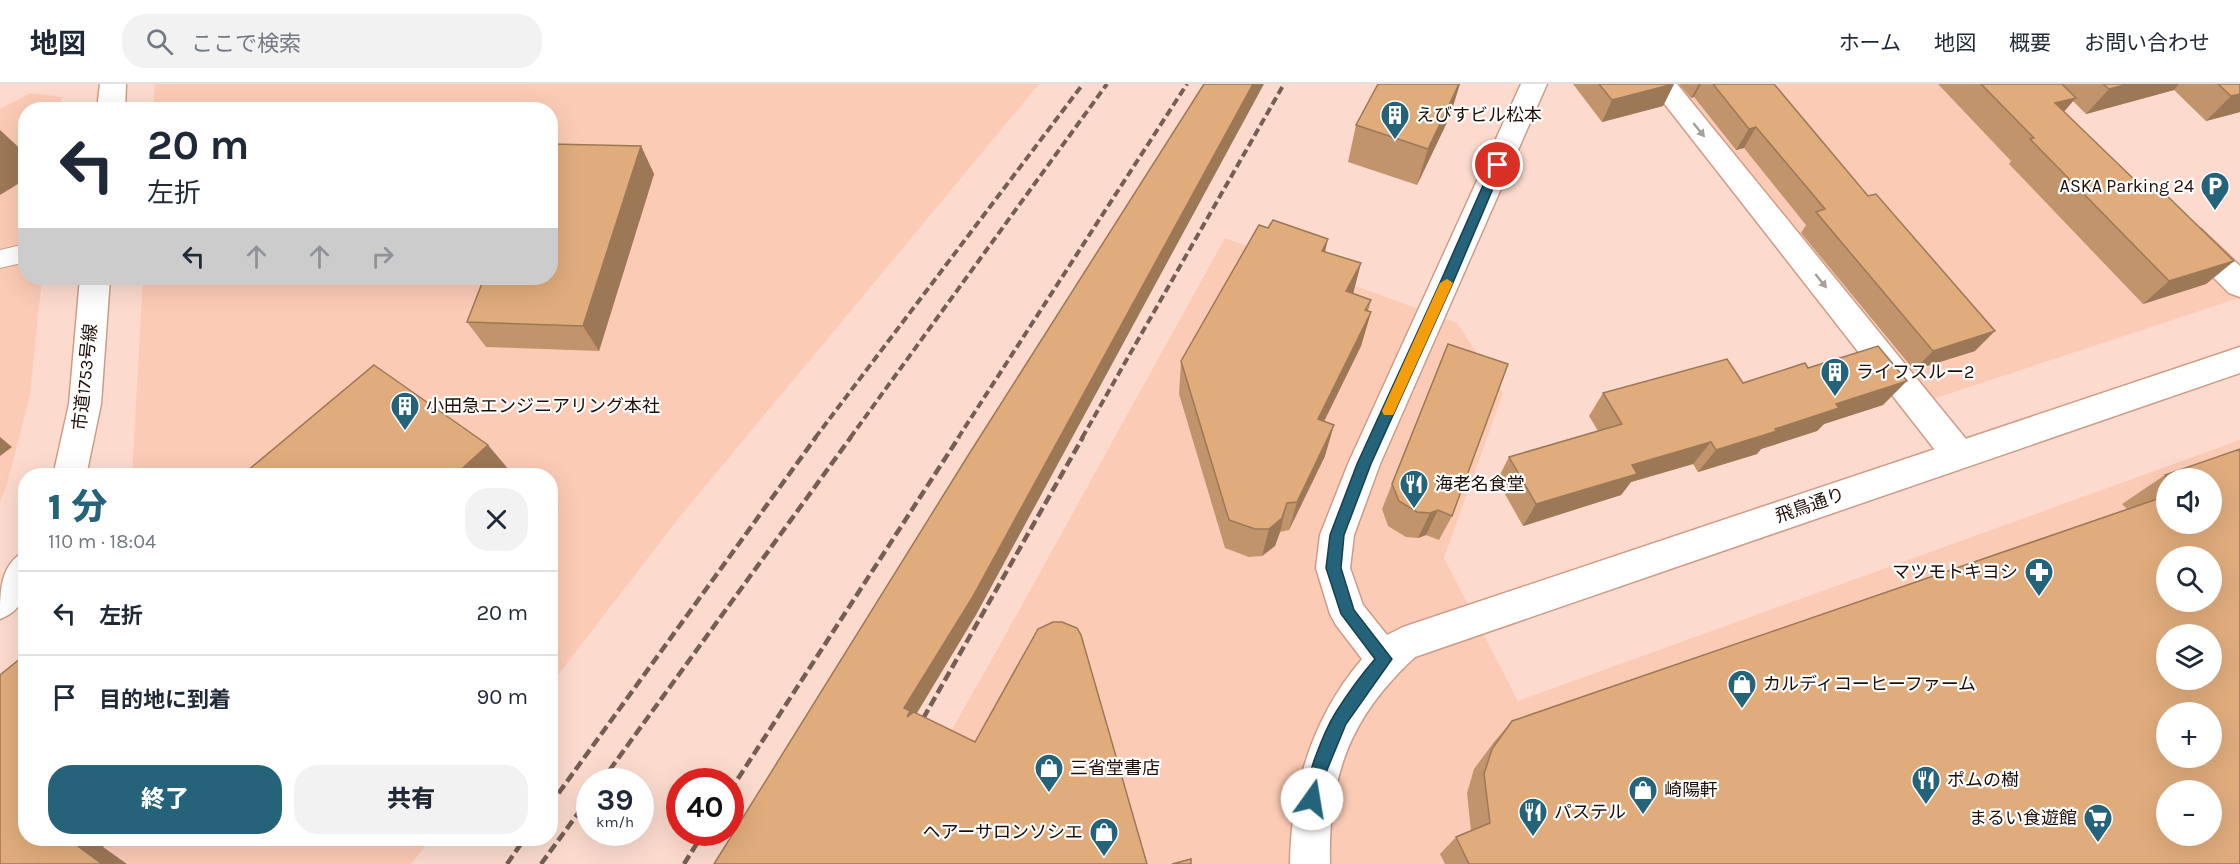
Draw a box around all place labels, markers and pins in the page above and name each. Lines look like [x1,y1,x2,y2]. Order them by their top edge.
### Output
building icon: えびすビル松本 [1379,99,1411,141]
place label: えびすビル松本 [1416,104,1542,126]
pin [1472,139,1523,190]
parking icon: ASKA Parking 24 [2199,170,2231,212]
place label: ASKA Parking 24 [2060,175,2194,197]
building icon: ライフスルー2 [1819,356,1851,398]
place label: ライフスルー2 [1856,361,1974,383]
building icon: 小田急エンジニアリング本社 [389,390,421,432]
place label: 小田急エンジニアリング本社 [426,395,660,417]
restaurant icon: 海老名食堂 [1398,468,1430,510]
place label: 海老名食堂 [1435,473,1525,495]
pharmacy icon: マツモトキヨシ [2023,556,2055,598]
place label: マツモトキヨシ [1892,561,2018,583]
shop icon: カルディコーヒーファーム [1726,668,1758,710]
place label: カルディコーヒーファーム [1763,673,1976,695]
shop icon: 三省堂書店 [1033,752,1065,794]
place label: 三省堂書店 [1070,757,1160,779]
restaurant icon: ポムの樹 [1910,764,1942,806]
place label: ポムの樹 [1947,769,2019,791]
shop icon: 崎陽軒 [1627,774,1659,816]
place label: 崎陽軒 [1664,779,1718,801]
restaurant icon: パステル [1517,796,1549,838]
place label: パステル [1554,801,1626,823]
supermarket icon: まるい食遊館 [2082,802,2114,844]
place label: まるい食遊館 [1969,807,2077,829]
shop icon: ヘアーサロンソシエ [1088,816,1120,858]
place label: ヘアーサロンソシエ [922,821,1083,843]

